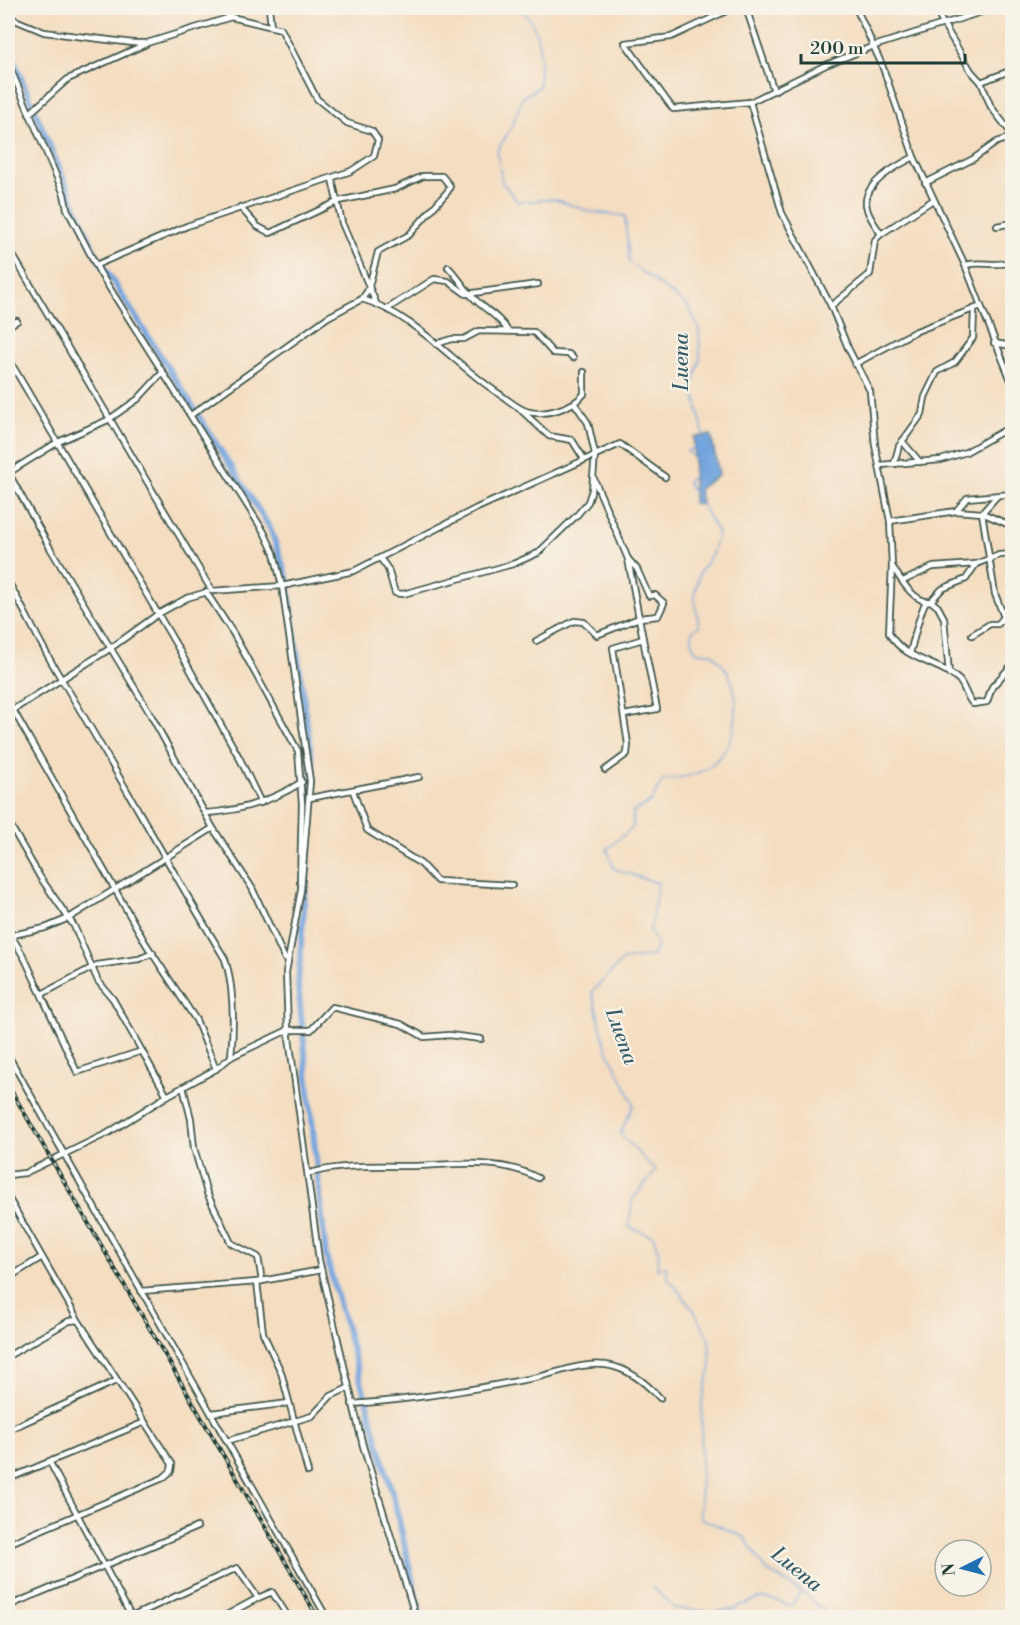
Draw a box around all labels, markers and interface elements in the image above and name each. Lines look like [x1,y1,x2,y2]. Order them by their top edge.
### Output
scale bar [801,27,964,65]
text: 200 m [810,37,864,60]
water label: Luena [669,333,695,392]
water label: Luena [599,1004,643,1068]
north arrow [933,1538,993,1598]
water label: Luena [765,1541,827,1598]
text: N [938,1562,960,1577]

